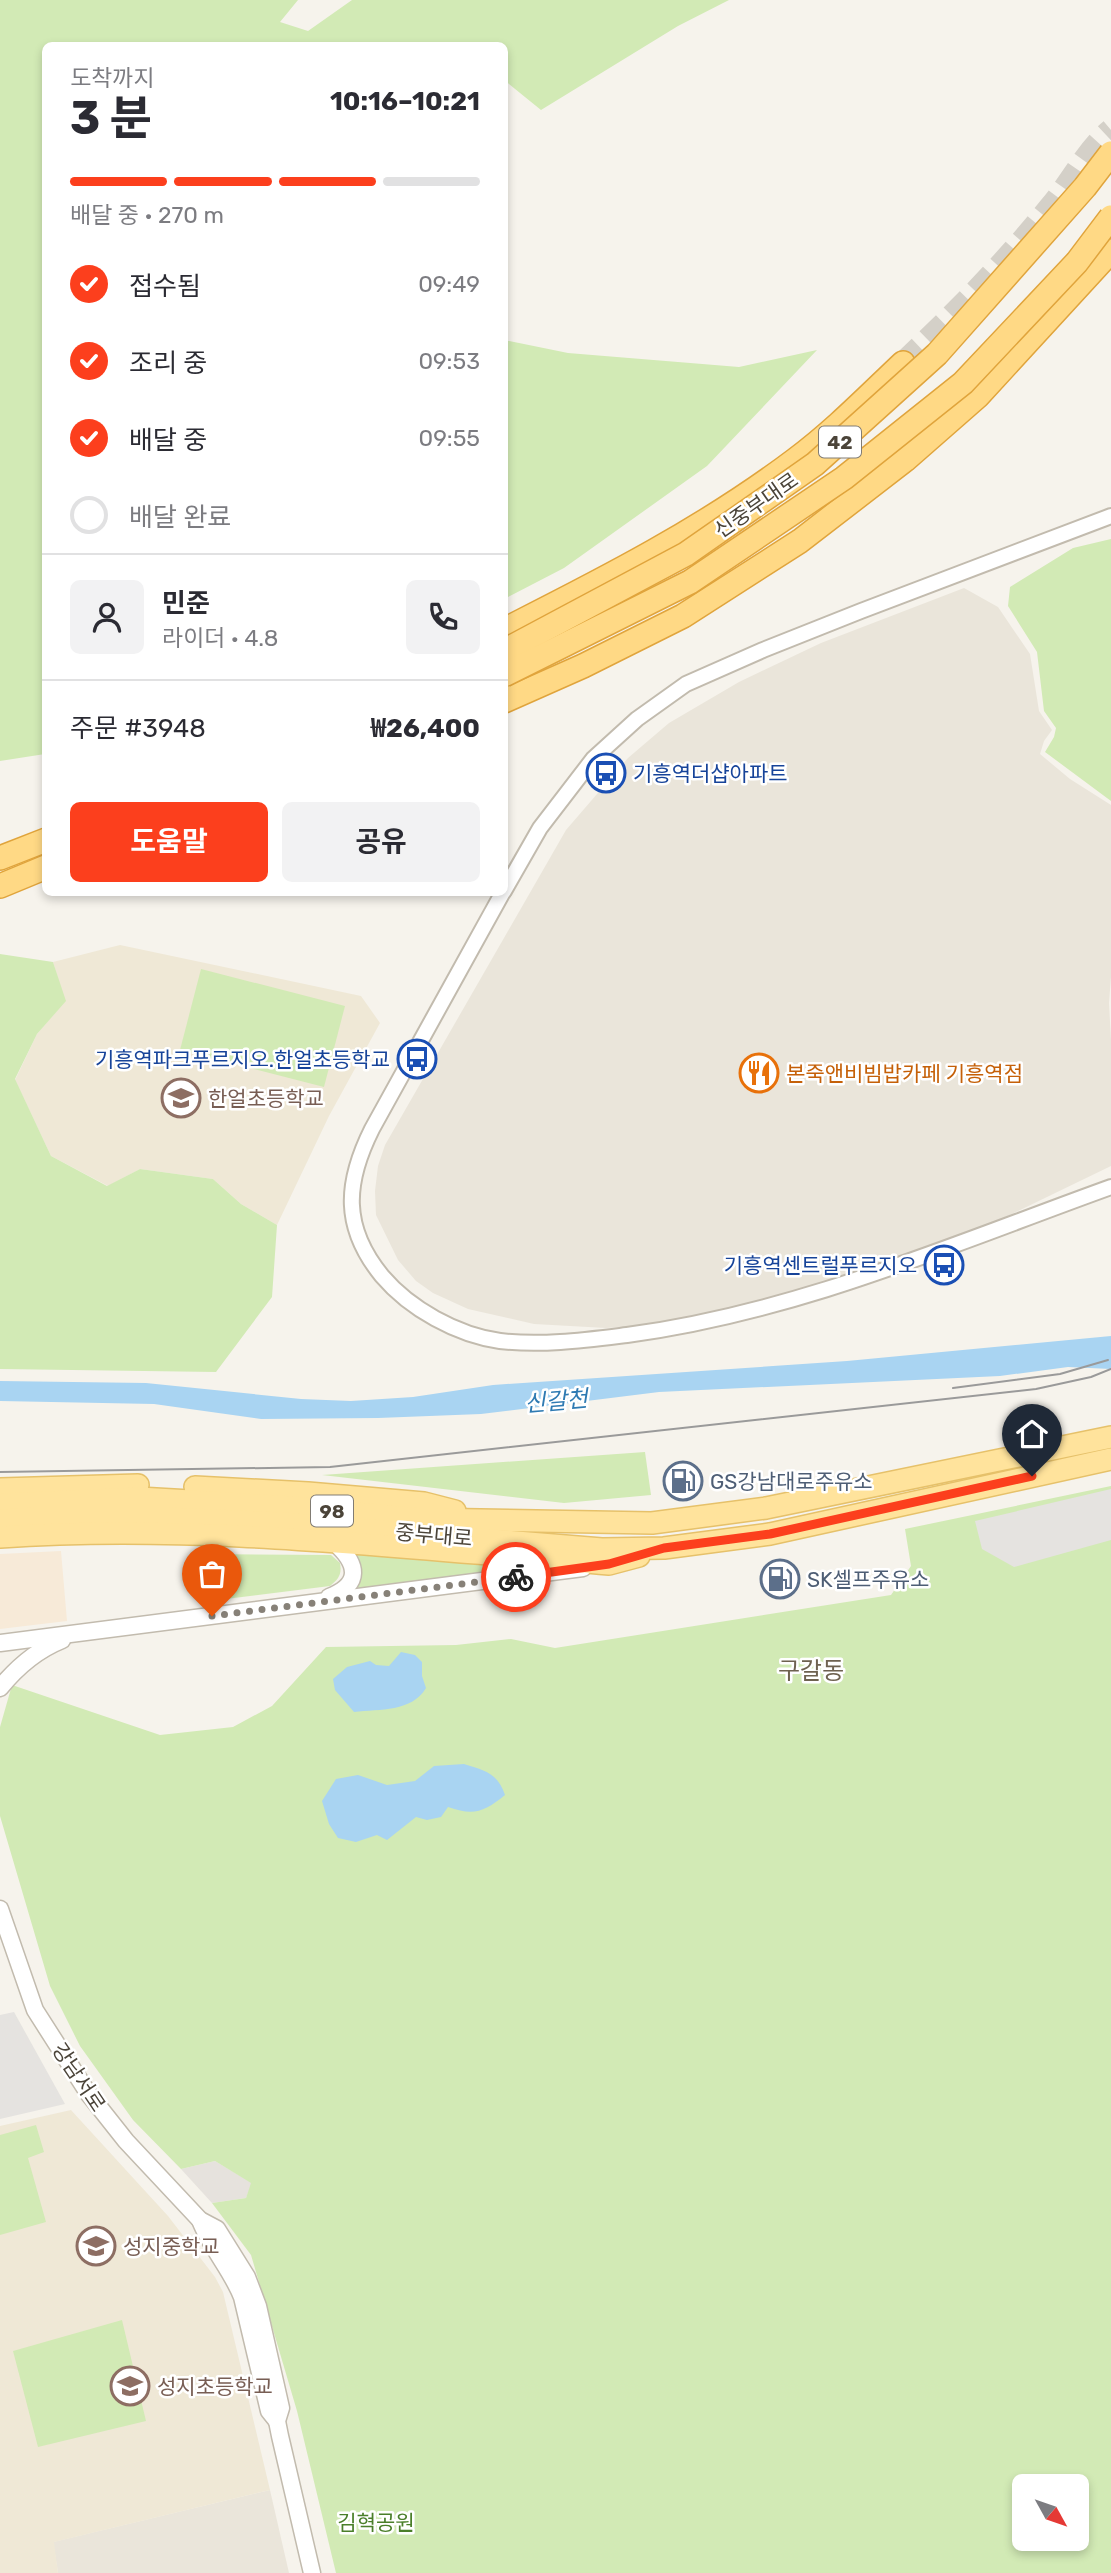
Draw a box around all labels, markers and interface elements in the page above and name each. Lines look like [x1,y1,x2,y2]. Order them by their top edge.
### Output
text: 도착까지 [70,64,155,92]
text: 10:16–10:21 [330,86,480,117]
text: 3 분 [70,91,152,146]
text: 배달 중 · 270 m [70,201,224,229]
icon: check [70,265,108,303]
text: 09:49 [418,270,480,298]
text: 접수됨 [129,271,201,302]
icon: check [70,342,108,380]
text: 09:53 [418,347,480,375]
text: 조리 중 [129,348,207,379]
icon: check [70,419,108,457]
text: 09:55 [419,424,480,452]
text: 배달 중 [129,425,207,456]
road number: 42 [819,426,861,458]
street label: 신중부대로 [709,467,803,543]
text: 배달 완료 [129,502,231,533]
button: person [70,580,144,654]
button: phone [406,580,480,654]
text: 민준 [162,588,210,619]
text: 라이더 · 4.8 [162,624,278,652]
text: 주문 #3948 [70,713,206,744]
text: ₩26,400 [371,713,480,744]
bus stop icon: 기흥역더샵아파트 [585,752,627,794]
place label: 기흥역더샵아파트 [633,761,788,786]
button: 도움말 [70,802,268,882]
button: 공유 [282,802,480,882]
bus stop icon: 기흥역파크푸르지오.한얼초등학교 [396,1038,438,1080]
place label: 기흥역파크푸르지오.한얼초등학교 [95,1047,390,1072]
restaurant icon: 본죽앤비빔밥카페 기흥역점 [738,1052,780,1094]
place label: 본죽앤비빔밥카페 기흥역점 [786,1061,1023,1086]
school or university icon: 한얼초등학교 [160,1077,202,1119]
place label: 한얼초등학교 [208,1086,324,1111]
bus stop icon: 기흥역센트럴푸르지오 [923,1244,965,1286]
place label: 기흥역센트럴푸르지오 [724,1253,917,1278]
water label: 신갈천 [523,1384,592,1418]
pin [1002,1404,1062,1476]
icon: home [1013,1415,1051,1453]
fuel station icon: GS강남대로주유소 [662,1460,704,1502]
place label: GS강남대로주유소 [710,1469,873,1494]
road number: 98 [311,1496,353,1526]
street label: 중부대로 [394,1519,474,1551]
courier [481,1542,551,1612]
pin [182,1544,242,1616]
icon: bag [193,1555,231,1593]
icon: bike [497,1558,535,1596]
fuel station icon: SK셀프주유소 [759,1558,801,1600]
place label: SK셀프주유소 [807,1567,929,1592]
district label: 구갈동 [778,1657,844,1685]
street label: 강남서로 [47,2038,111,2116]
school or university icon: 성지중학교 [75,2225,117,2267]
place label: 성지중학교 [123,2234,220,2259]
school or university icon: 성지초등학교 [109,2365,151,2407]
place label: 성지초등학교 [157,2374,273,2399]
north arrow [1012,2474,1088,2552]
map controls [1012,2474,1089,2551]
park label: 김혁공원 [337,2510,415,2535]

